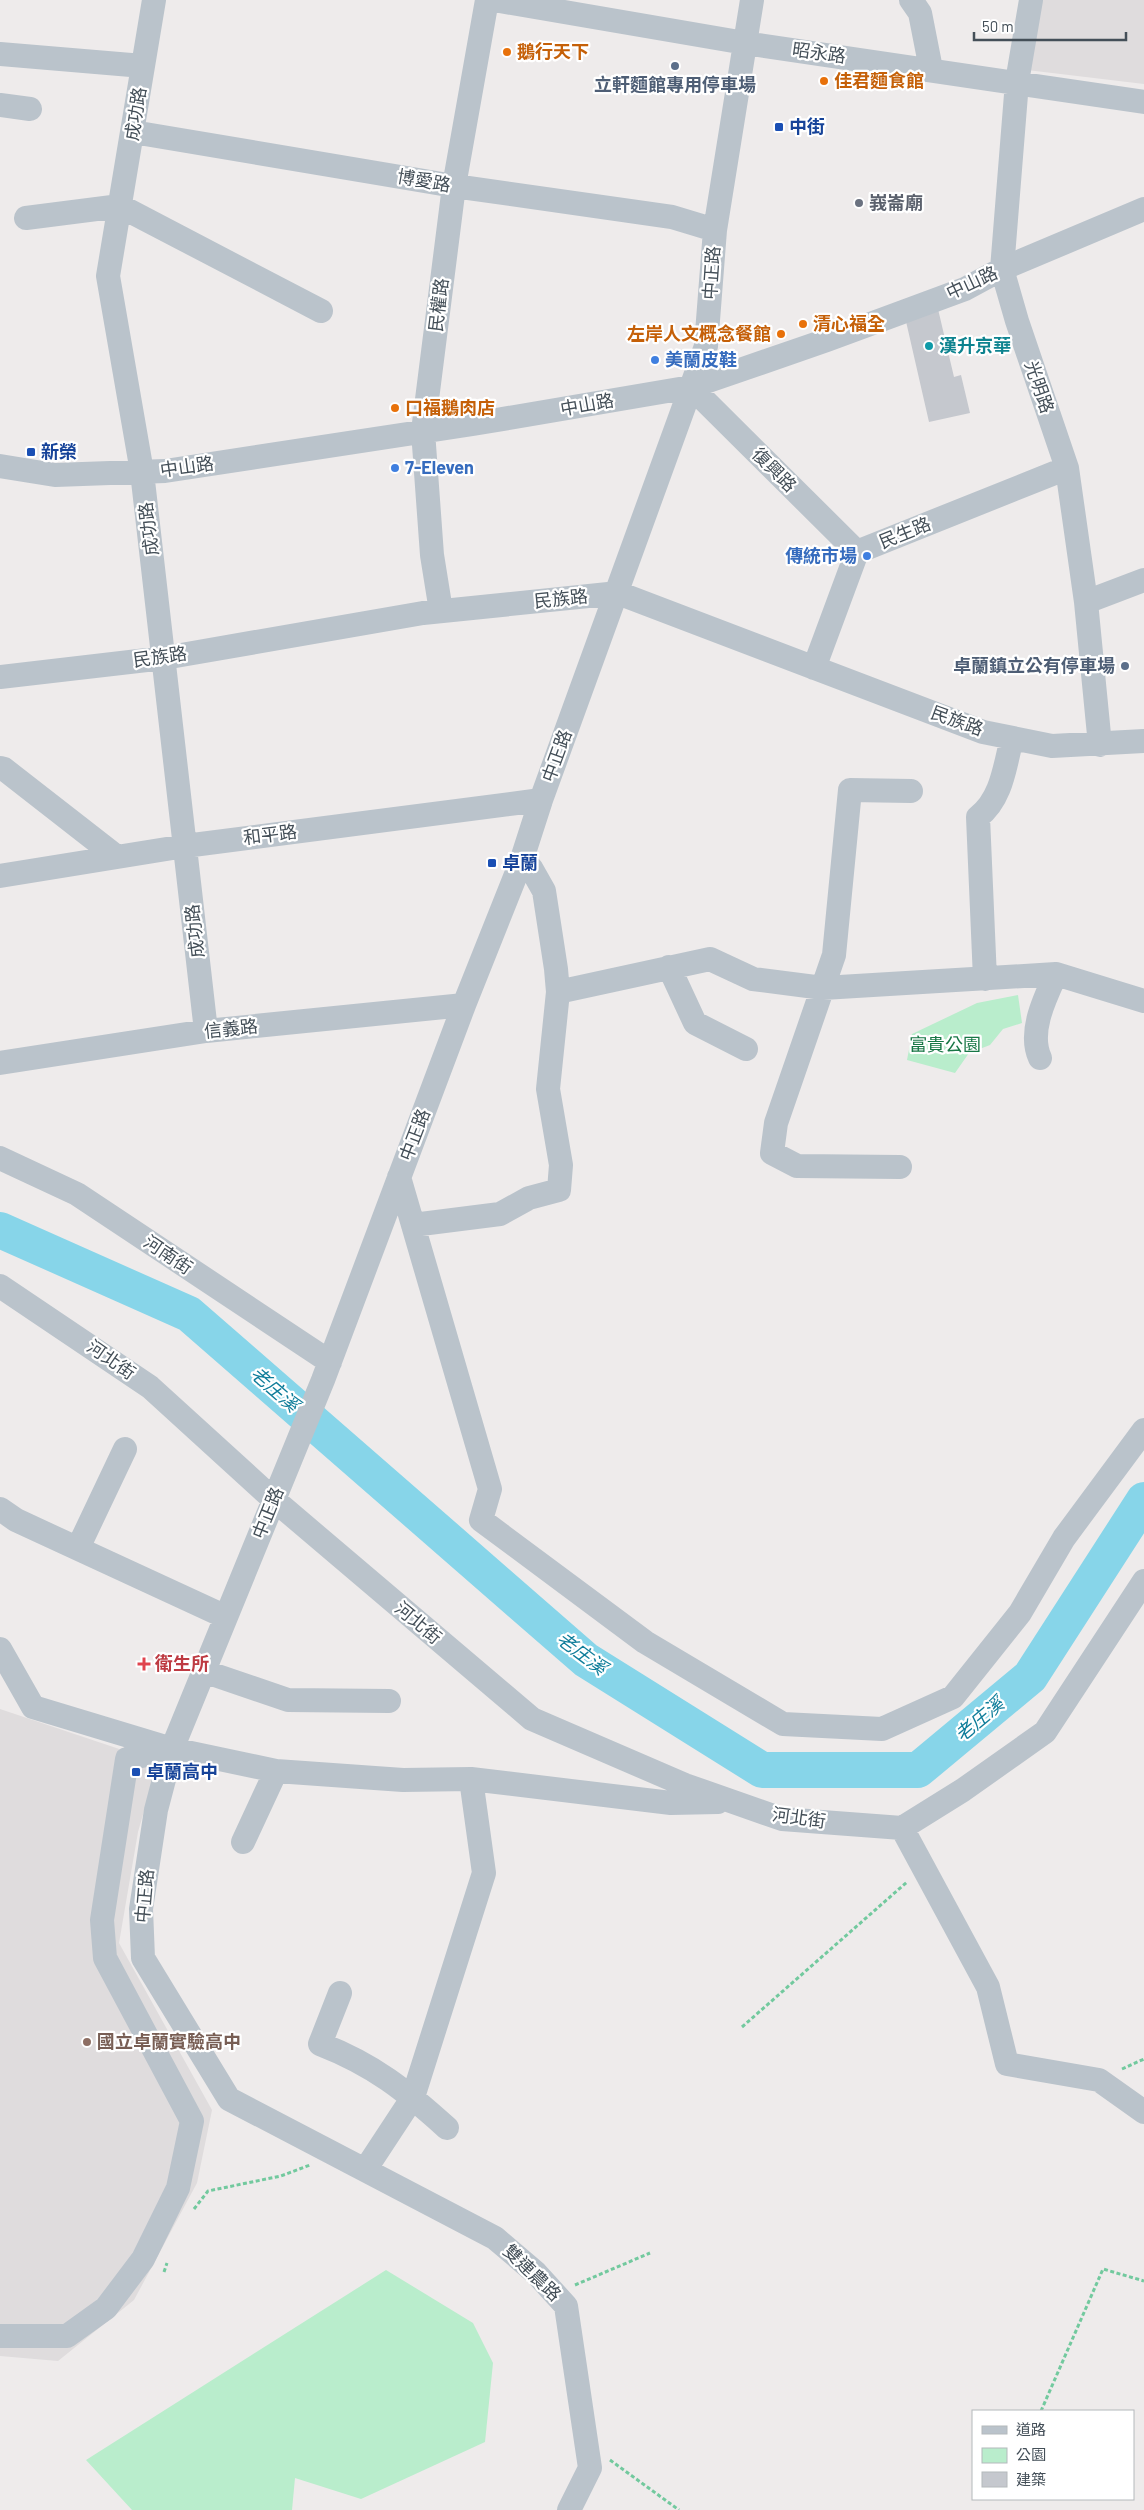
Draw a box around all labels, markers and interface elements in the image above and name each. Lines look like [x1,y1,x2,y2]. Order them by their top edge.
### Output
scale bar [974,10,1126,42]
text: 50 m [982,17,1014,35]
street label: 昭永路 [791,37,847,67]
place label: 鵝行天下 [517,40,589,62]
marker: 鵝行天下 [501,46,513,58]
marker: 立軒麵館專用停車場 [669,60,681,72]
place label: 佳君麵食館 [834,69,924,91]
place label: 立軒麵館專用停車場 [594,73,756,95]
marker: 佳君麵食館 [818,75,830,87]
street label: 成功路 [120,85,150,142]
place label: 中街 [789,115,825,137]
marker: 中街 [773,121,785,133]
street label: 博愛路 [396,164,453,196]
place label: 峩崙廟 [869,191,923,213]
marker: 峩崙廟 [853,197,865,209]
street label: 中正路 [698,245,724,301]
street label: 中山路 [942,261,1001,303]
street label: 民權路 [424,277,452,333]
place label: 清心福全 [813,312,885,334]
marker: 清心福全 [797,318,809,330]
place label: 左岸人文概念餐館 [627,322,771,344]
marker: 左岸人文概念餐館 [775,328,787,340]
place label: 漢升京華 [939,334,1011,356]
marker: 漢升京華 [923,340,935,352]
place label: 美蘭皮鞋 [665,348,737,370]
marker: 美蘭皮鞋 [649,354,661,366]
street label: 光明路 [1021,358,1059,416]
street label: 中山路 [558,388,615,420]
place label: 口福鵝肉店 [405,396,495,418]
marker: 口福鵝肉店 [389,402,401,414]
place label: 新榮 [41,440,77,462]
street label: 復興路 [748,442,802,496]
marker: 新榮 [25,446,37,458]
street label: 中山路 [159,451,215,481]
place label: 7-Eleven [405,456,474,478]
marker: 7-Eleven [389,462,401,474]
street label: 成功路 [134,501,162,557]
street label: 民生路 [875,512,934,552]
place label: 傳統市場 [785,544,857,566]
marker: 傳統市場 [861,550,873,562]
street label: 民族路 [533,584,589,612]
street label: 民族路 [132,641,188,671]
place label: 卓蘭鎮立公有停車場 [953,654,1115,676]
marker: 卓蘭鎮立公有停車場 [1119,660,1131,672]
street label: 民族路 [928,700,986,740]
street label: 中正路 [536,727,576,785]
street label: 和平路 [242,820,298,848]
place label: 卓蘭 [502,851,538,873]
marker: 卓蘭 [486,857,498,869]
street label: 成功路 [180,903,208,959]
street label: 信義路 [203,1014,259,1042]
park label: 富貴公園 [909,1033,981,1055]
street label: 中正路 [394,1105,434,1164]
street label: 河南街 [140,1230,197,1278]
street label: 河北街 [83,1335,140,1384]
water label: 老庄溪 [246,1361,307,1418]
street label: 中正路 [247,1483,287,1542]
street label: 河北街 [391,1596,446,1648]
water label: 老庄溪 [553,1626,614,1681]
place label: 衛生所 [154,1652,209,1674]
marker: 衛生所 [137,1657,151,1671]
water label: 老庄溪 [949,1690,1010,1746]
place label: 卓蘭高中 [146,1760,218,1782]
marker: 卓蘭高中 [130,1766,142,1778]
street label: 河北街 [771,1802,827,1832]
street label: 中正路 [131,1868,157,1924]
place label: 國立卓蘭實驗高中 [97,2030,241,2052]
marker: 國立卓蘭實驗高中 [81,2036,93,2048]
street label: 雙連農路 [499,2239,566,2305]
legend [972,2410,1134,2500]
text: 道路 [1016,2420,1046,2438]
text: 公園 [1016,2445,1046,2463]
text: 建築 [1016,2470,1046,2488]

